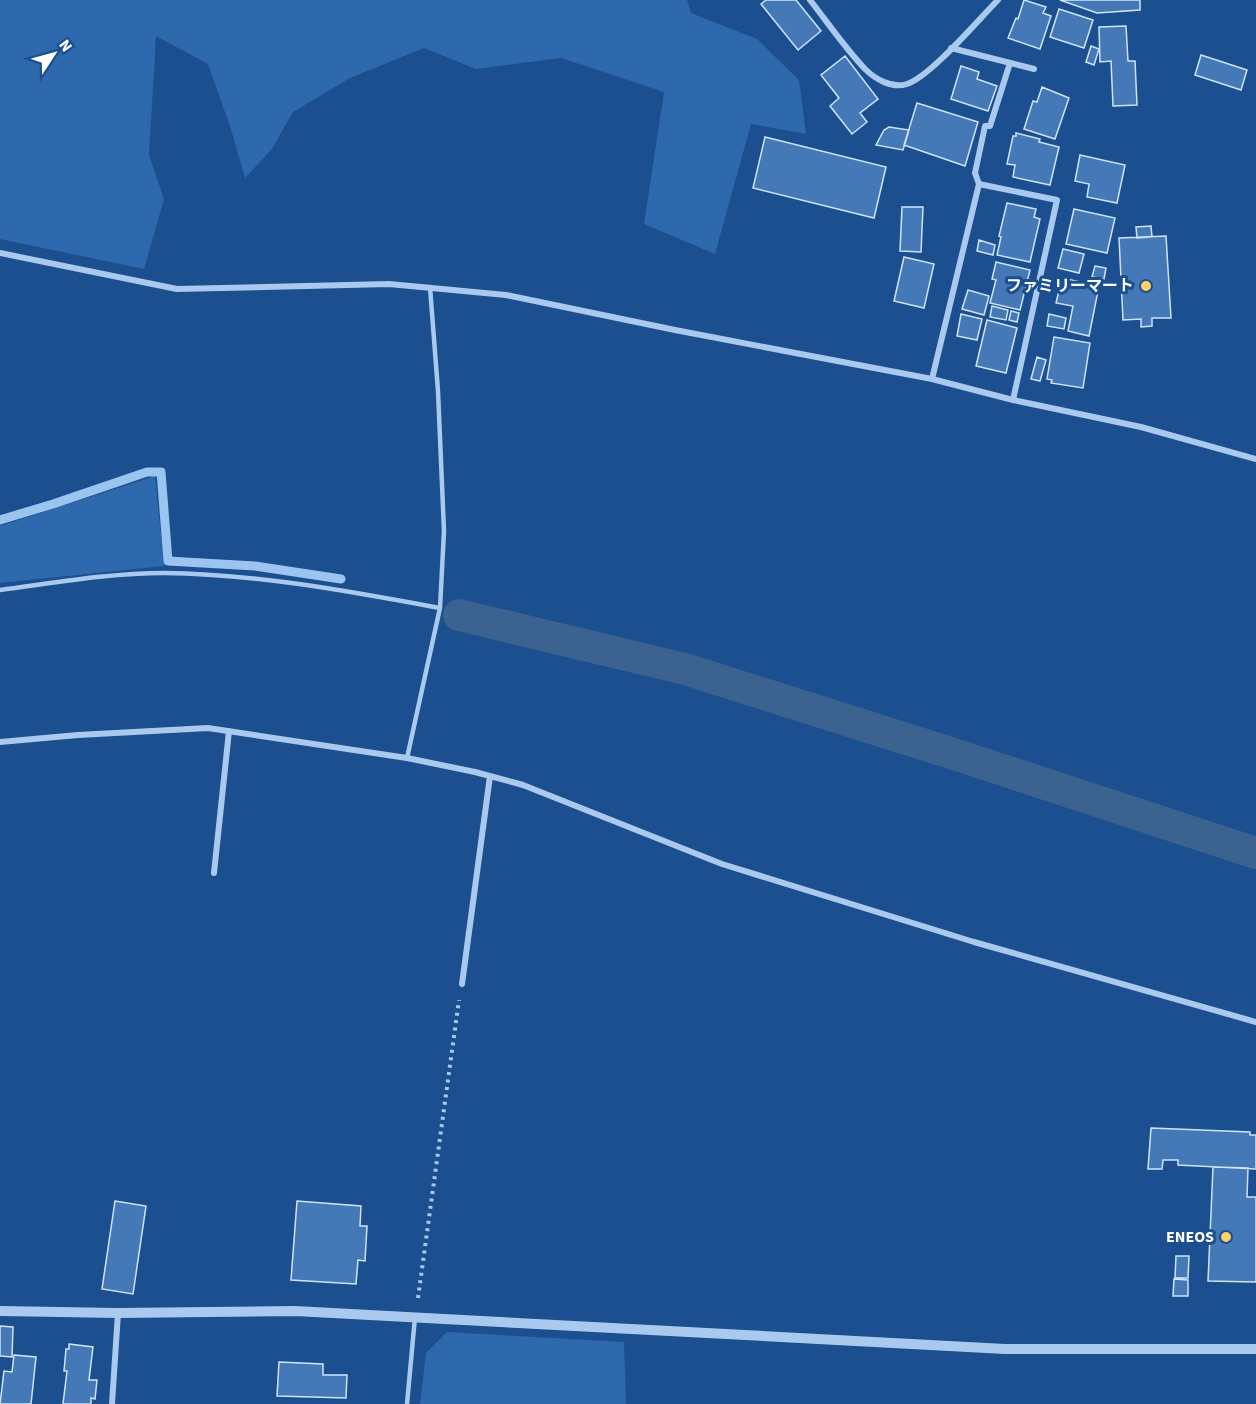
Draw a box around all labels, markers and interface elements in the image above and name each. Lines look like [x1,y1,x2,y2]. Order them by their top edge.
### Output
north arrow [24,24,84,84]
text: N [53,35,77,57]
place label: ファミリーマート [1006,275,1134,297]
marker: ファミリーマート [1139,279,1153,293]
place label: ENEOS [1166,1226,1214,1248]
marker: ENEOS [1219,1230,1233,1244]

